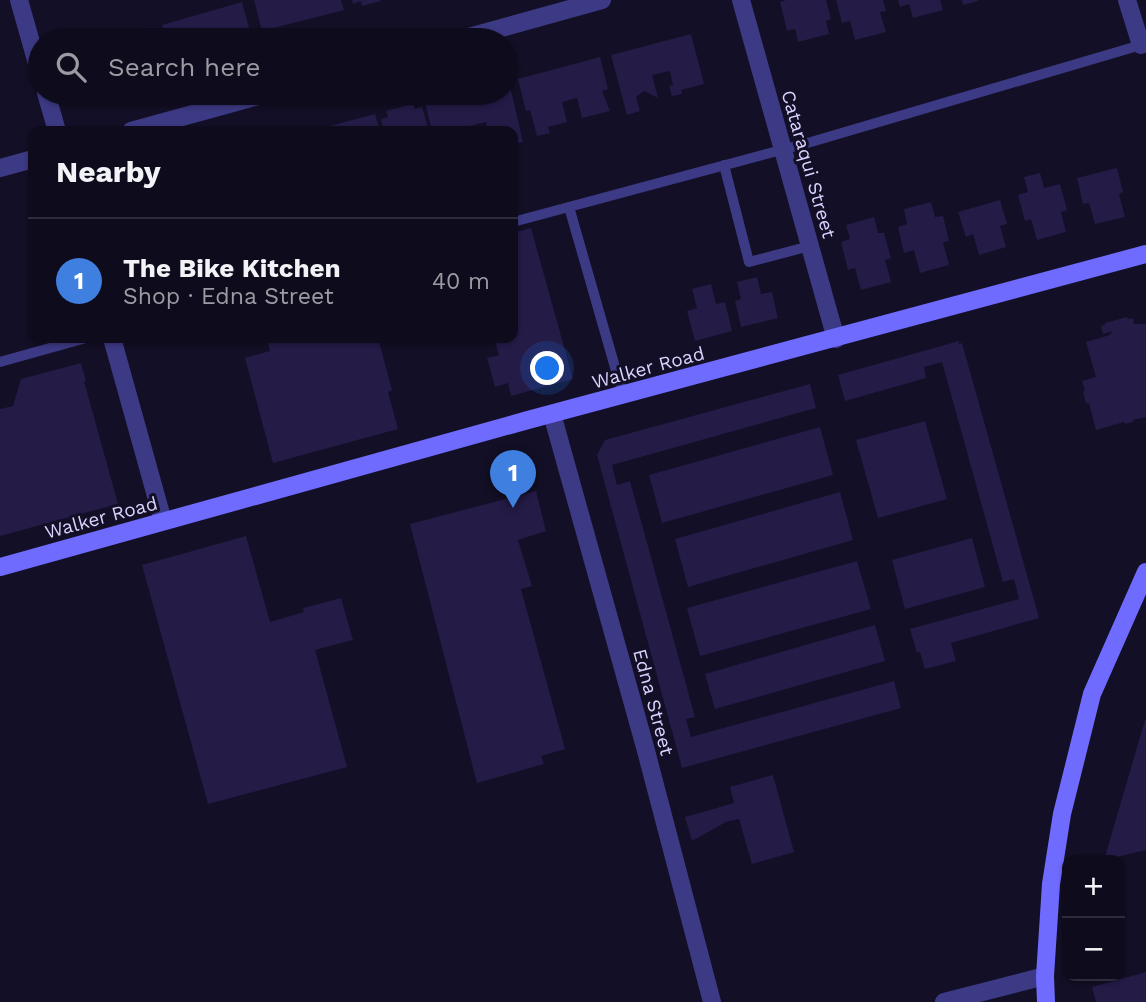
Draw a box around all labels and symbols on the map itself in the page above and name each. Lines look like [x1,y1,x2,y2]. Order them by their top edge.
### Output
street label: Cataraqui Street [776,88,841,241]
street label: Walker Road [589,341,707,394]
your location [530,351,564,385]
pin: 1 [490,450,536,508]
street label: Walker Road [42,491,160,544]
street label: Edna Street [628,646,679,758]

